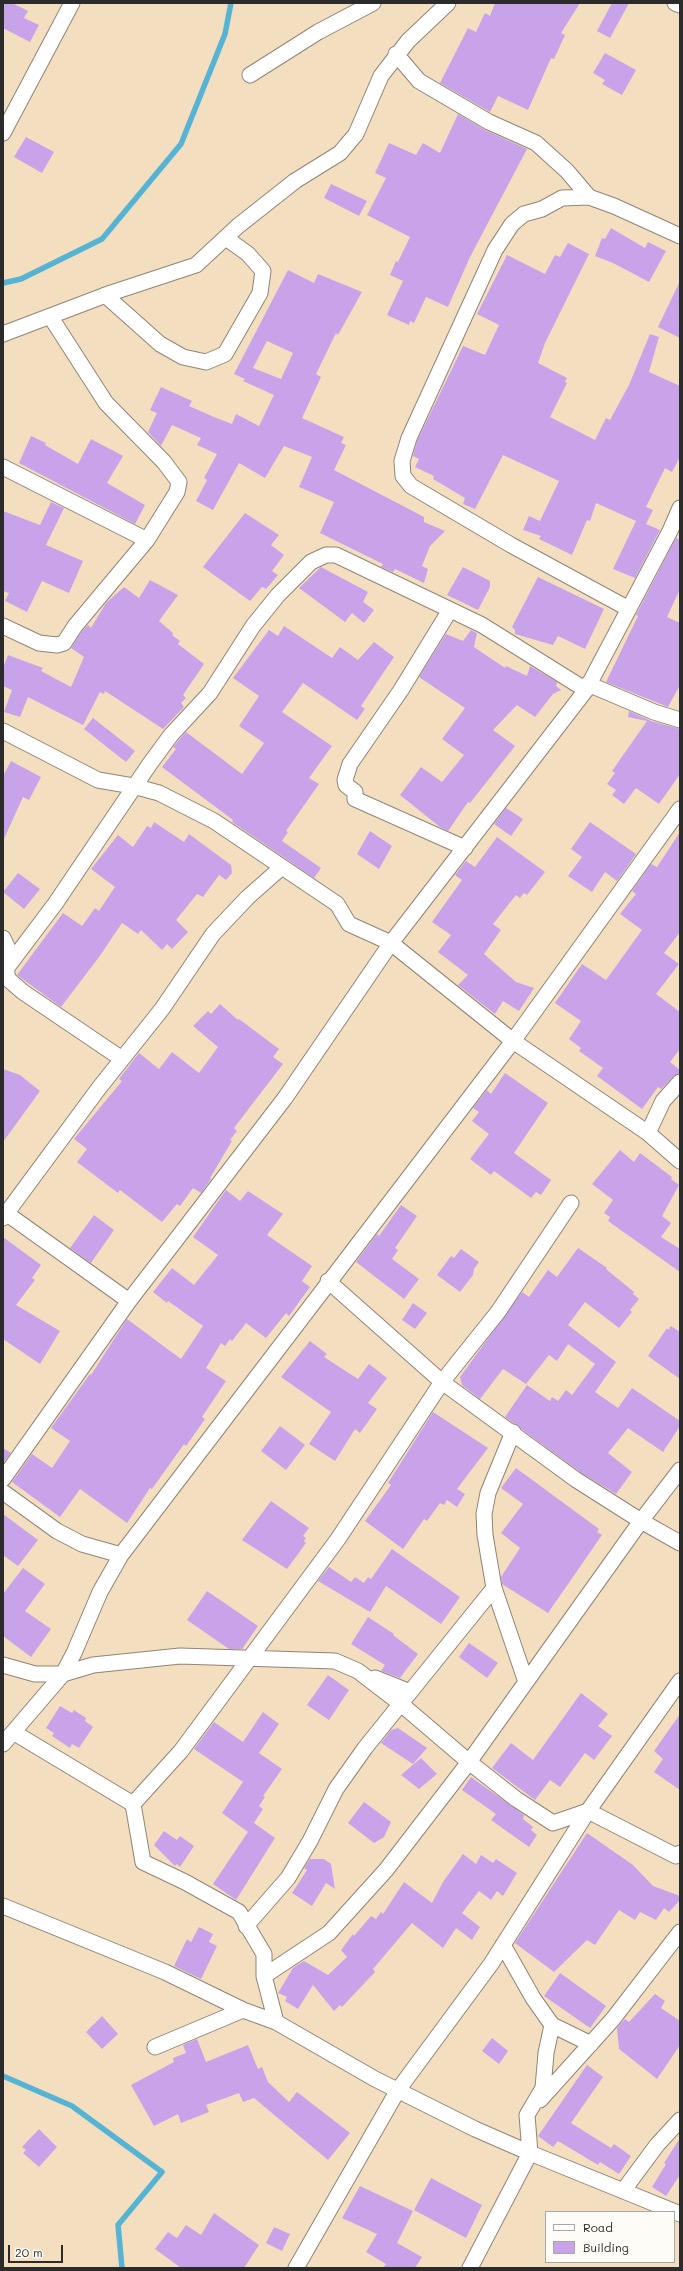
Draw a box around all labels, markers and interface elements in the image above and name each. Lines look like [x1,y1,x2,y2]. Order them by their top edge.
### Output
legend [545,2211,675,2263]
text: Road [583,2219,613,2235]
scale bar [10,2237,65,2263]
text: Building [583,2239,629,2255]
text: 20 m [15,2244,43,2260]

